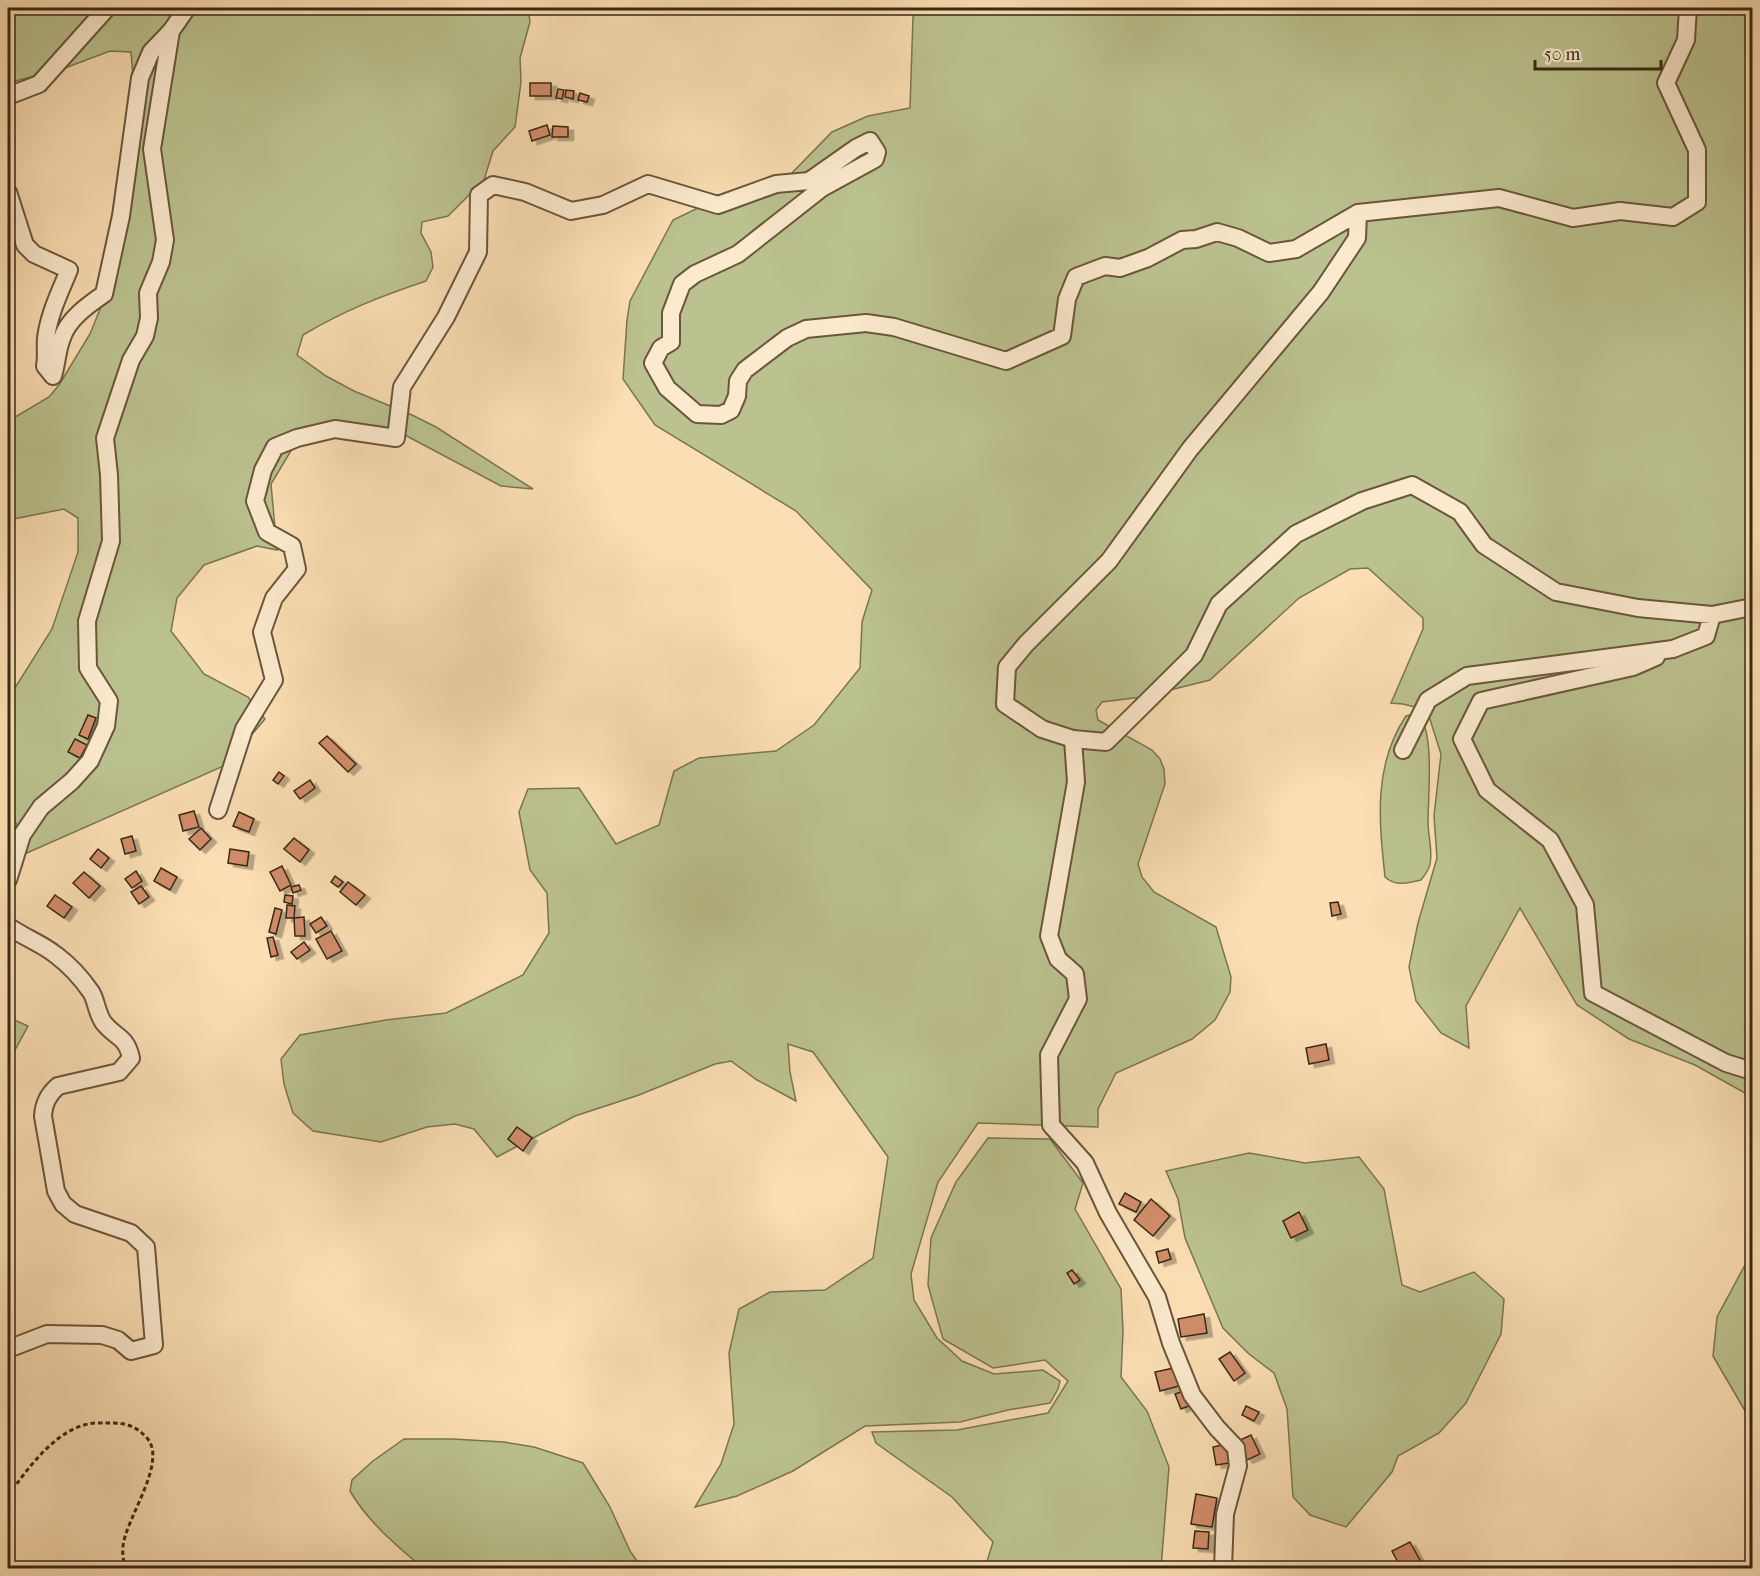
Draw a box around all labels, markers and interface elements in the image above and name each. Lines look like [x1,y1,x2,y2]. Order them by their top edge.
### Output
scale bar [1535,33,1661,71]
text: 50 m [1544,44,1581,65]

